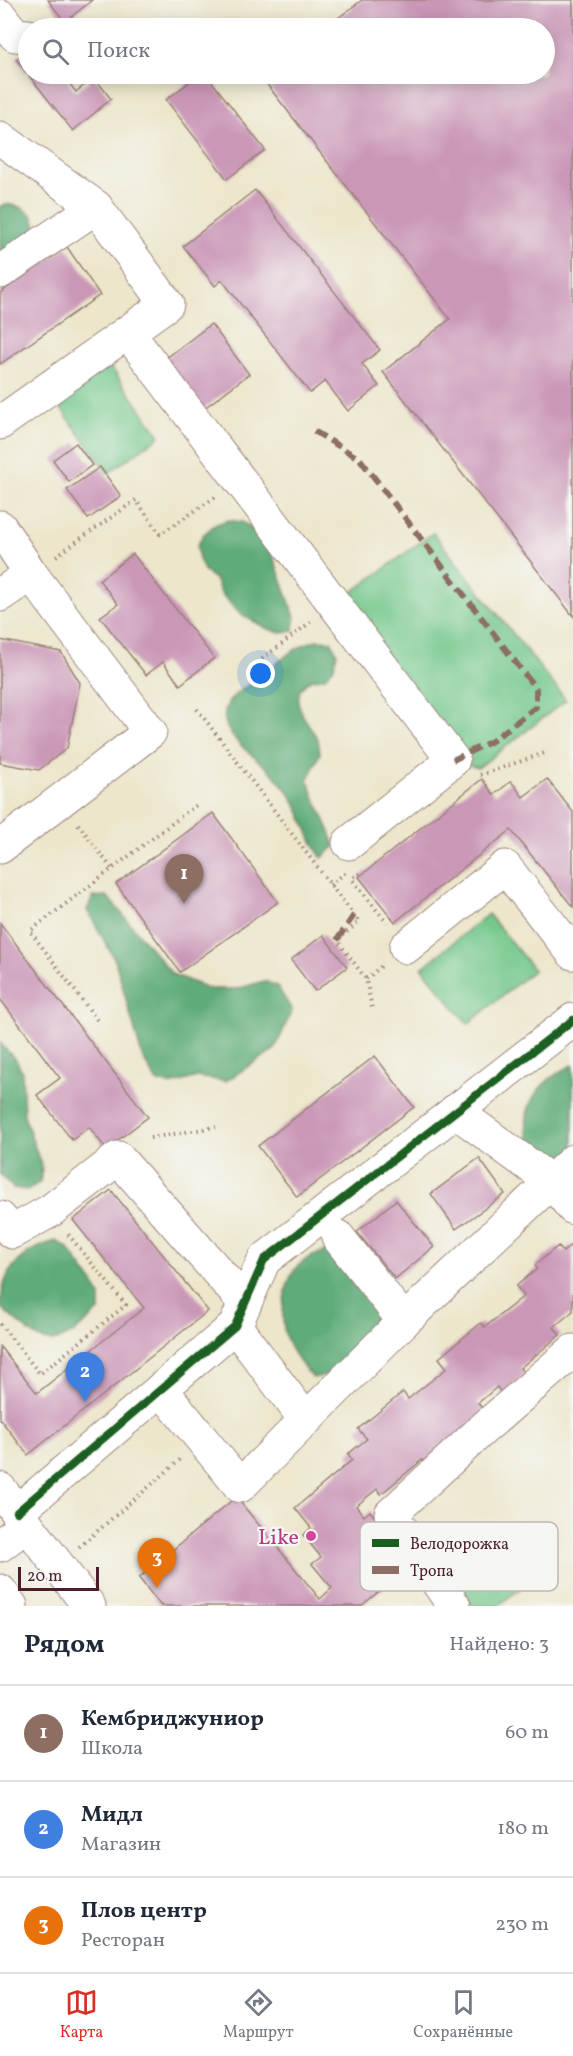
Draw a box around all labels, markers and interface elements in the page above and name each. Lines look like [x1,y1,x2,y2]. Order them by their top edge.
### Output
search box [18,18,555,84]
icon: search [39,35,72,68]
text: Поиск [87,36,150,67]
your location [246,659,275,688]
pin: 1 [164,854,204,904]
pin: 2 [66,1352,104,1402]
legend [360,1522,558,1591]
place label: Like [258,1523,299,1554]
marker: Like [304,1529,318,1543]
text: Велодорожка [410,1534,509,1556]
pin: 3 [138,1538,176,1588]
text: Тропа [410,1561,454,1583]
scale bar [18,1564,99,1592]
text: 20 m [27,1566,62,1588]
text: Рядом [24,1627,104,1663]
text: Найдено: 3 [449,1631,549,1659]
text: Кембриджуниор [81,1704,264,1735]
text: 1 [39,1719,48,1747]
text: 60 m [505,1719,549,1747]
text: Школа [81,1735,143,1763]
text: Мидл [81,1800,143,1831]
text: 2 [38,1815,49,1843]
text: 180 m [497,1815,549,1843]
text: Магазин [81,1831,161,1859]
text: Плов центр [81,1896,207,1927]
text: 3 [38,1911,49,1939]
text: 230 m [495,1911,549,1939]
text: Ресторан [81,1927,165,1955]
tab: Карта [60,1986,103,2044]
tab: Маршрут [223,1986,294,2044]
tab: Сохранённые [413,1986,513,2044]

